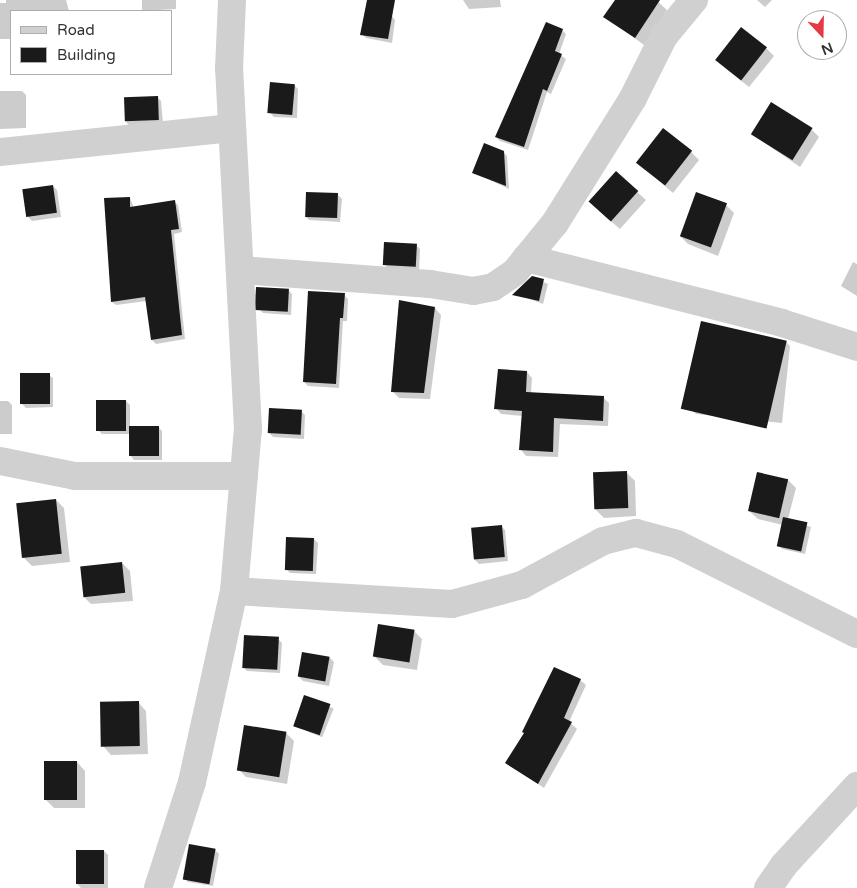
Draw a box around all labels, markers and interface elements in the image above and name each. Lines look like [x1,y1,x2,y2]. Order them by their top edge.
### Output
legend [10,10,172,75]
north arrow [797,10,847,60]
text: Road [57,21,95,39]
text: N [819,39,835,58]
text: Building [57,46,116,64]

